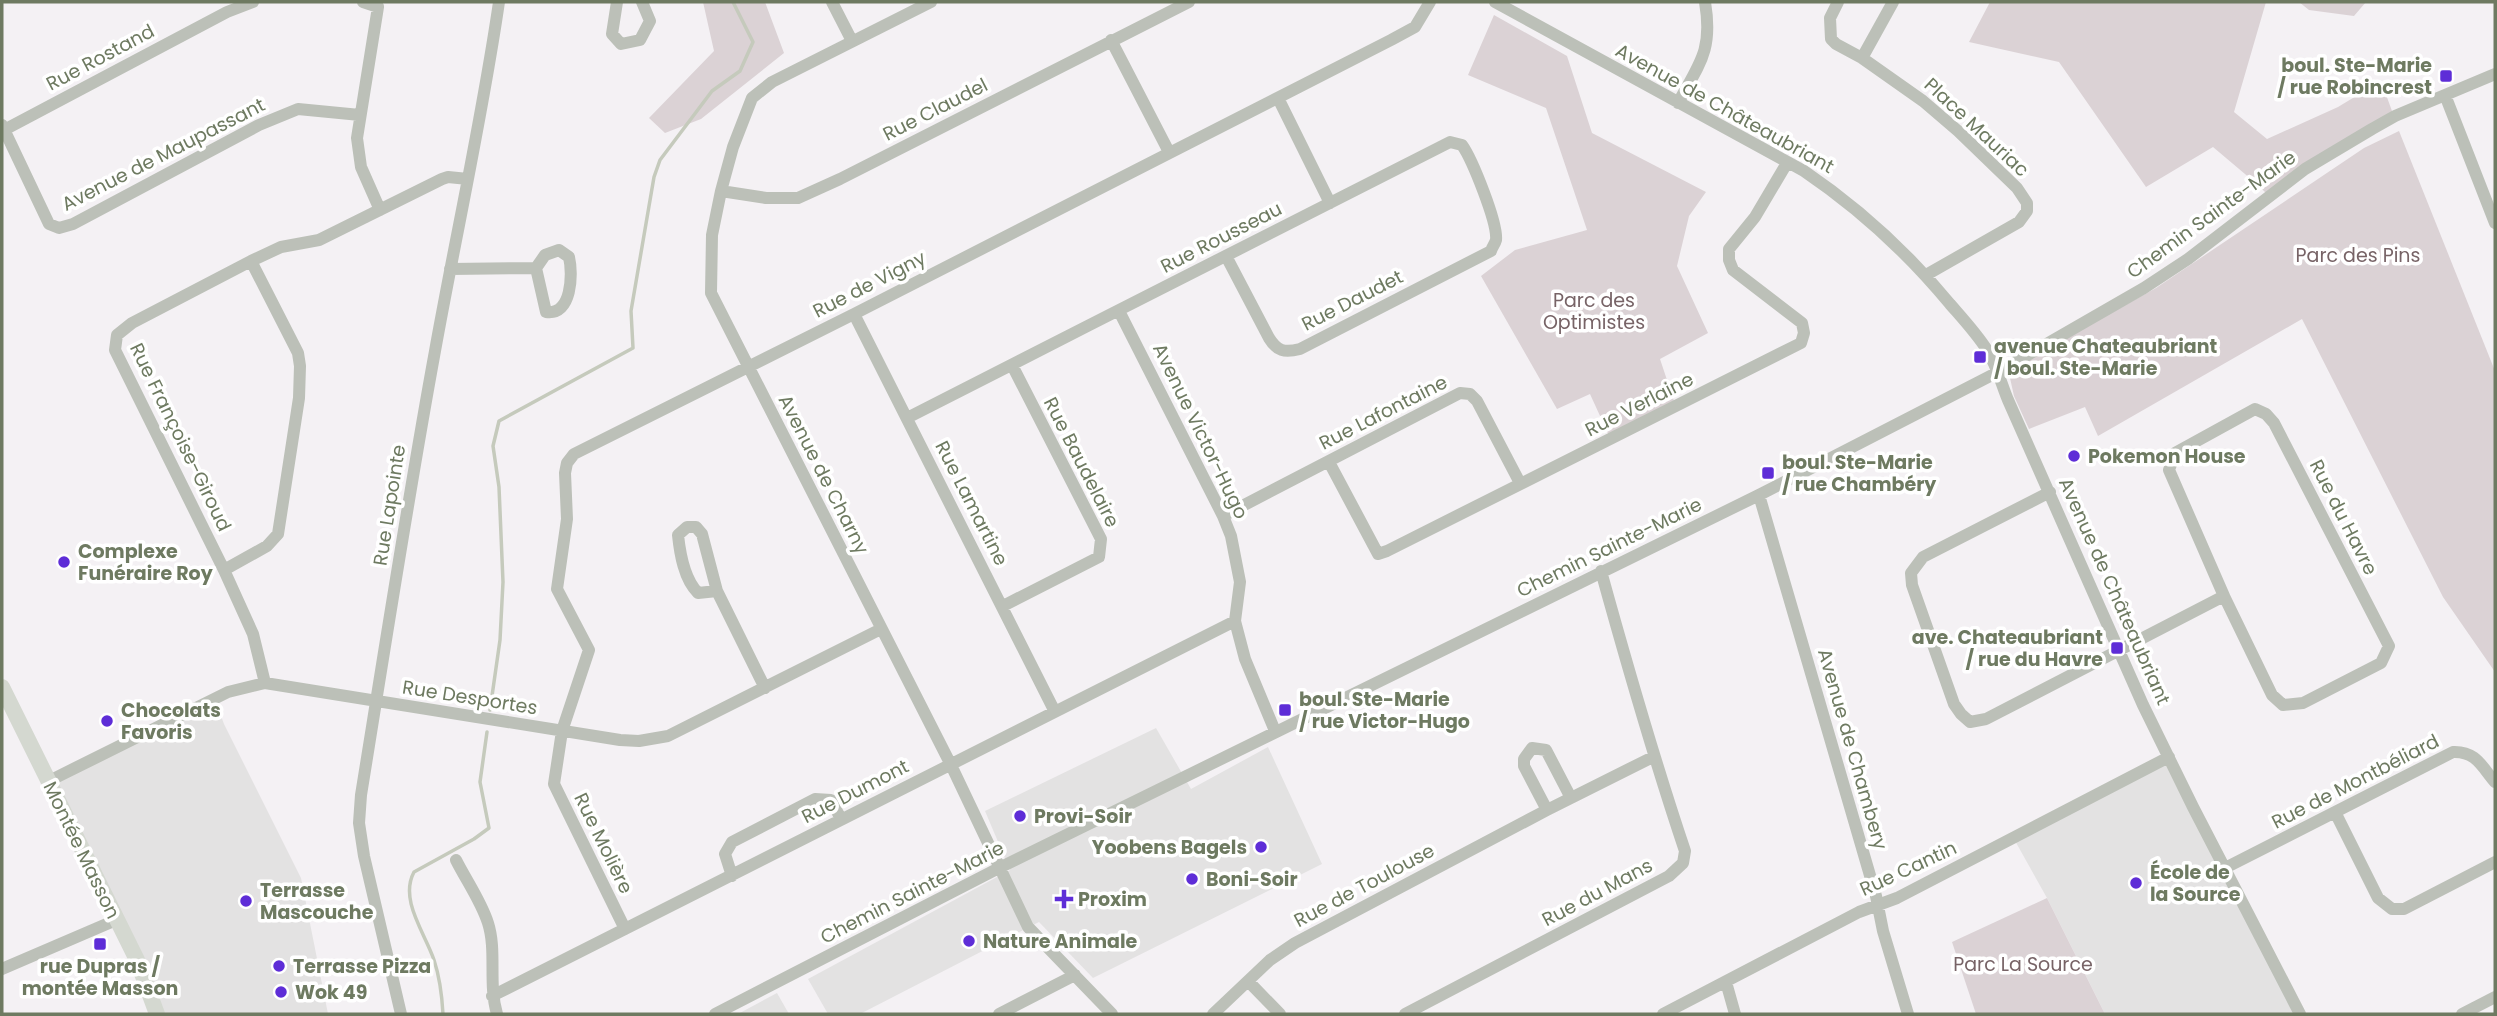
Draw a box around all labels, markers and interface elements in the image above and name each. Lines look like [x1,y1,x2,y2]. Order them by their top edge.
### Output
street label: Rue Rostand [41,18,159,97]
street label: Avenue de Châteaubriant [1611,37,1839,180]
place label: boul. Ste-Marie / rue Robincrest [2277,52,2432,101]
marker: boul. Ste-Marie / rue Robincrest [2438,68,2454,84]
street label: Rue Claudel [878,71,992,147]
street label: Place Mauriac [1918,72,2035,183]
street label: Avenue de Maupassant [57,91,270,218]
street label: Chemin Sainte-Marie [2121,144,2301,285]
street label: Rue Rousseau [1156,195,1287,280]
park label: Parc des Pins [2296,242,2420,269]
street label: Rue de Vigny [808,244,931,325]
street label: Rue Daudet [1297,263,1408,338]
park label: Parc des Optimistes [1543,287,1645,336]
place label: avenue Chateaubriant / boul. Ste-Marie [1994,333,2217,382]
street label: Rue Françoise-Giroud [123,339,238,536]
street label: Avenue Victor-Hugo [1146,339,1255,524]
marker: avenue Chateaubriant / boul. Ste-Marie [1972,349,1988,365]
street label: Rue Verlaine [1580,366,1698,443]
street label: Rue Lafontaine [1314,369,1452,456]
street label: Avenue de Charny [772,390,876,559]
street label: Rue Baudelaire [1037,392,1126,532]
street label: Rue Lamartine [929,436,1015,570]
street label: Rue Lapointe [367,443,412,568]
place label: Pokemon House [2088,443,2246,470]
marker: Pokemon House [2066,448,2082,464]
place label: boul. Ste-Marie / rue Chambéry [1782,449,1937,498]
street label: Rue du Havre [2303,455,2384,580]
marker: boul. Ste-Marie / rue Chambéry [1760,465,1776,481]
street label: Avenue de Châteaubriant [2052,473,2177,709]
street label: Chemin Sainte-Marie [1512,491,1706,604]
place label: Complexe Funéraire Roy [78,538,214,587]
marker: Complexe Funéraire Roy [56,554,72,570]
place label: ave. Chateaubriant / rue du Havre [1912,624,2103,673]
marker: ave. Chateaubriant / rue du Havre [2109,640,2125,656]
street label: Avenue de Chambery [1811,646,1894,853]
street label: Rue Desportes [400,673,539,721]
place label: boul. Ste-Marie / rue Victor-Hugo [1299,686,1470,735]
place label: Chocolats Favoris [121,697,221,746]
marker: boul. Ste-Marie / rue Victor-Hugo [1277,702,1293,718]
marker: Chocolats Favoris [99,713,115,729]
street label: Rue de Montbéliard [2267,728,2444,835]
street label: Rue Dumont [797,753,914,830]
street label: Montée Masson [37,777,126,923]
street label: Rue Molière [568,788,640,898]
place label: Provi-Soir [1034,803,1132,830]
marker: Provi-Soir [1012,808,1028,824]
street label: Chemin Sainte-Marie [816,834,1009,951]
place label: Yoobens Bagels [1092,834,1247,861]
street label: Rue Cantin [1855,834,1961,903]
street label: Rue de Toulouse [1289,837,1439,934]
marker: Yoobens Bagels [1253,839,1269,855]
street label: Rue du Mans [1537,852,1657,933]
place label: École de la Source [2150,859,2241,908]
place label: Boni-Soir [1206,866,1298,893]
marker: Boni-Soir [1184,871,1200,887]
marker: École de la Source [2128,875,2144,891]
place label: Terrasse Mascouche [260,877,374,926]
place label: Proxim [1078,886,1147,913]
marker: Proxim [1056,891,1072,907]
marker: Terrasse Mascouche [238,893,254,909]
place label: Nature Animale [983,928,1138,955]
marker: Nature Animale [961,933,977,949]
marker: rue Dupras / montée Masson [92,936,108,952]
park label: Parc La Source [1953,951,2093,978]
place label: rue Dupras / montée Masson [22,953,178,1002]
place label: Terrasse Pizza [293,953,431,980]
marker: Terrasse Pizza [271,958,287,974]
place label: Wok 49 [295,979,367,1006]
marker: Wok 49 [273,984,289,1000]

